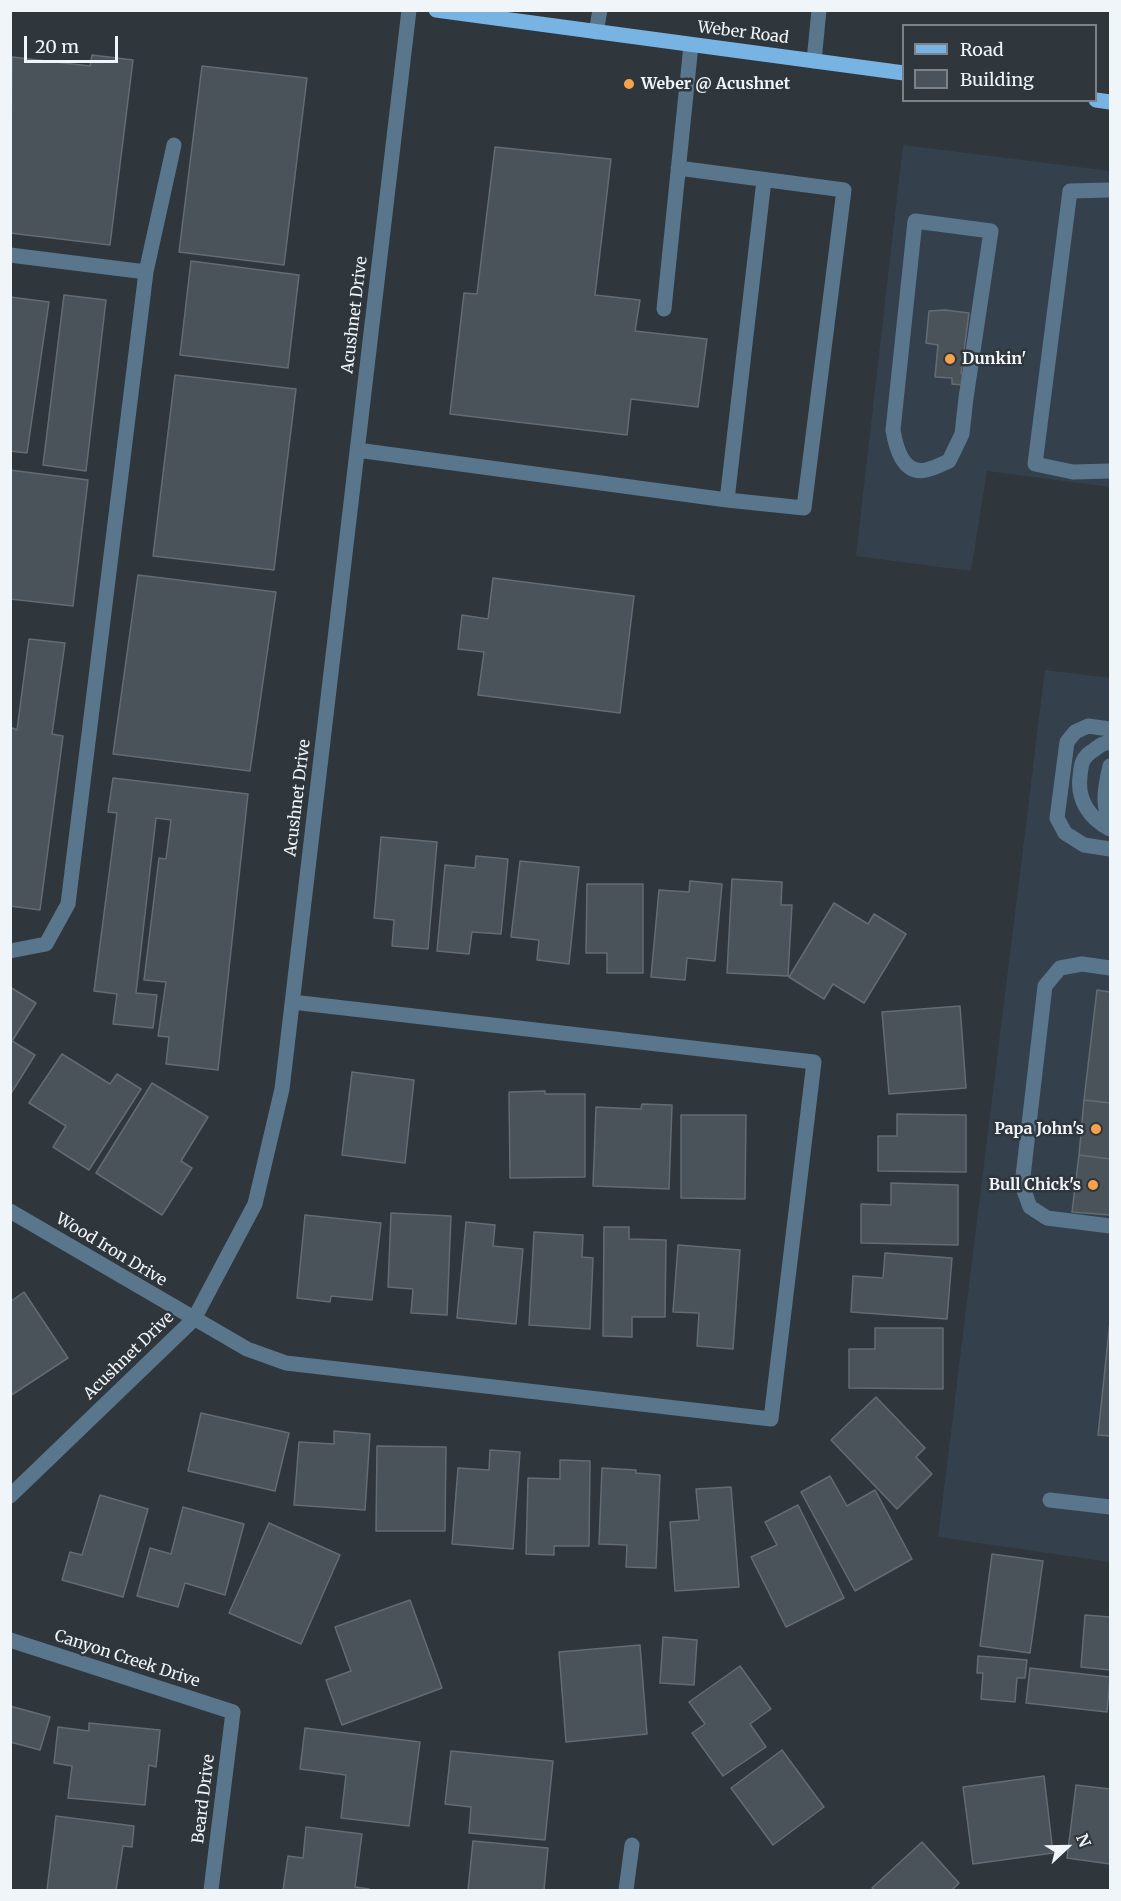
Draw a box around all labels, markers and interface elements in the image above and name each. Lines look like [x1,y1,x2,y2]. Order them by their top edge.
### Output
street label: Weber Road [696,18,790,48]
scale bar [27,24,122,62]
legend [902,24,1097,102]
text: 20 m [35,35,79,58]
text: Road [960,38,1004,61]
text: Building [960,68,1034,91]
place label: Weber @ Acushnet [641,74,790,94]
marker: Weber @ Acushnet [622,77,636,91]
street label: Acushnet Drive [338,255,372,375]
place label: Dunkin' [962,349,1026,369]
marker: Dunkin' [943,352,957,366]
street label: Acushnet Drive [281,738,315,858]
place label: Papa John's [994,1119,1084,1139]
marker: Papa John's [1089,1122,1103,1136]
place label: Bull Chick's [989,1175,1081,1195]
marker: Bull Chick's [1086,1178,1100,1192]
street label: Wood Iron Drive [52,1209,170,1291]
street label: Acushnet Drive [80,1308,178,1404]
street label: Canyon Creek Drive [52,1626,202,1692]
street label: Beard Drive [189,1753,219,1845]
north arrow [1037,1817,1097,1877]
text: N [1072,1831,1095,1850]

